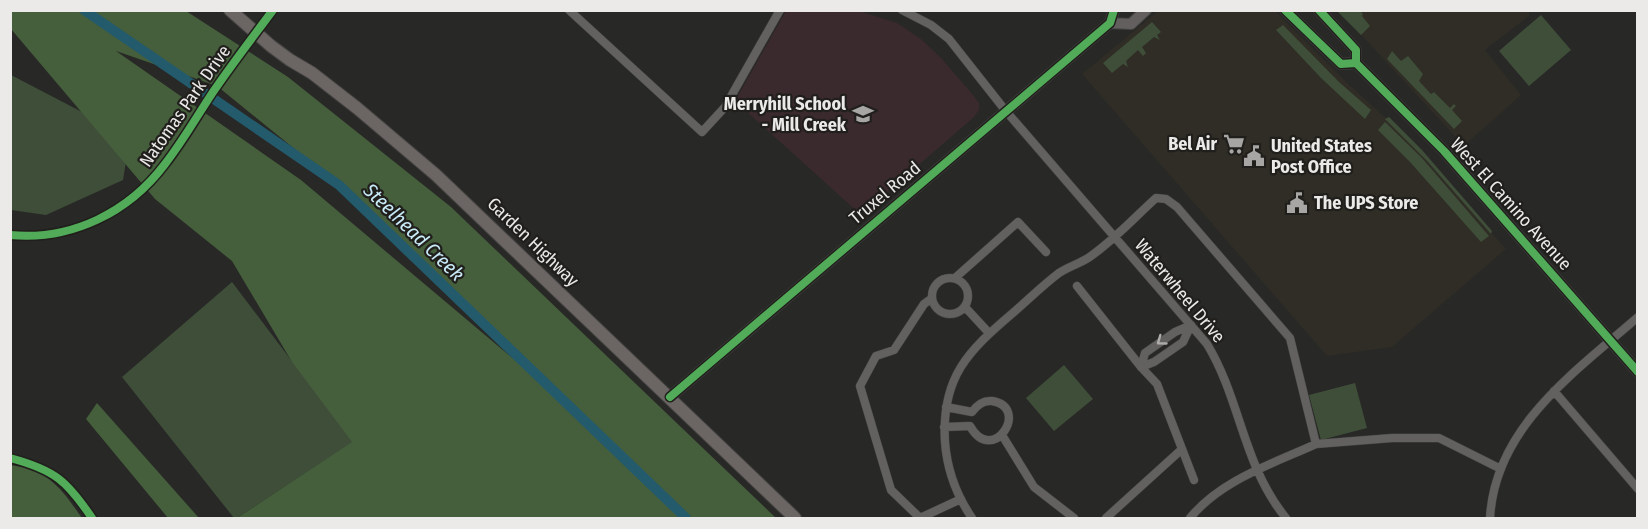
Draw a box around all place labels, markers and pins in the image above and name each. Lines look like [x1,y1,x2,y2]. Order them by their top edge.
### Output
place label: Merryhill School - Mill Creek [724,93,847,136]
school or university icon: Merryhill School - Mill Creek [851,102,875,126]
supermarket icon: Bel Air [1222,132,1246,156]
place label: Bel Air [1168,133,1217,155]
place label: United States Post Office [1271,135,1372,178]
public building icon: United States Post Office [1242,144,1266,168]
public building icon: The UPS Store [1285,191,1309,215]
place label: The UPS Store [1314,192,1418,214]

